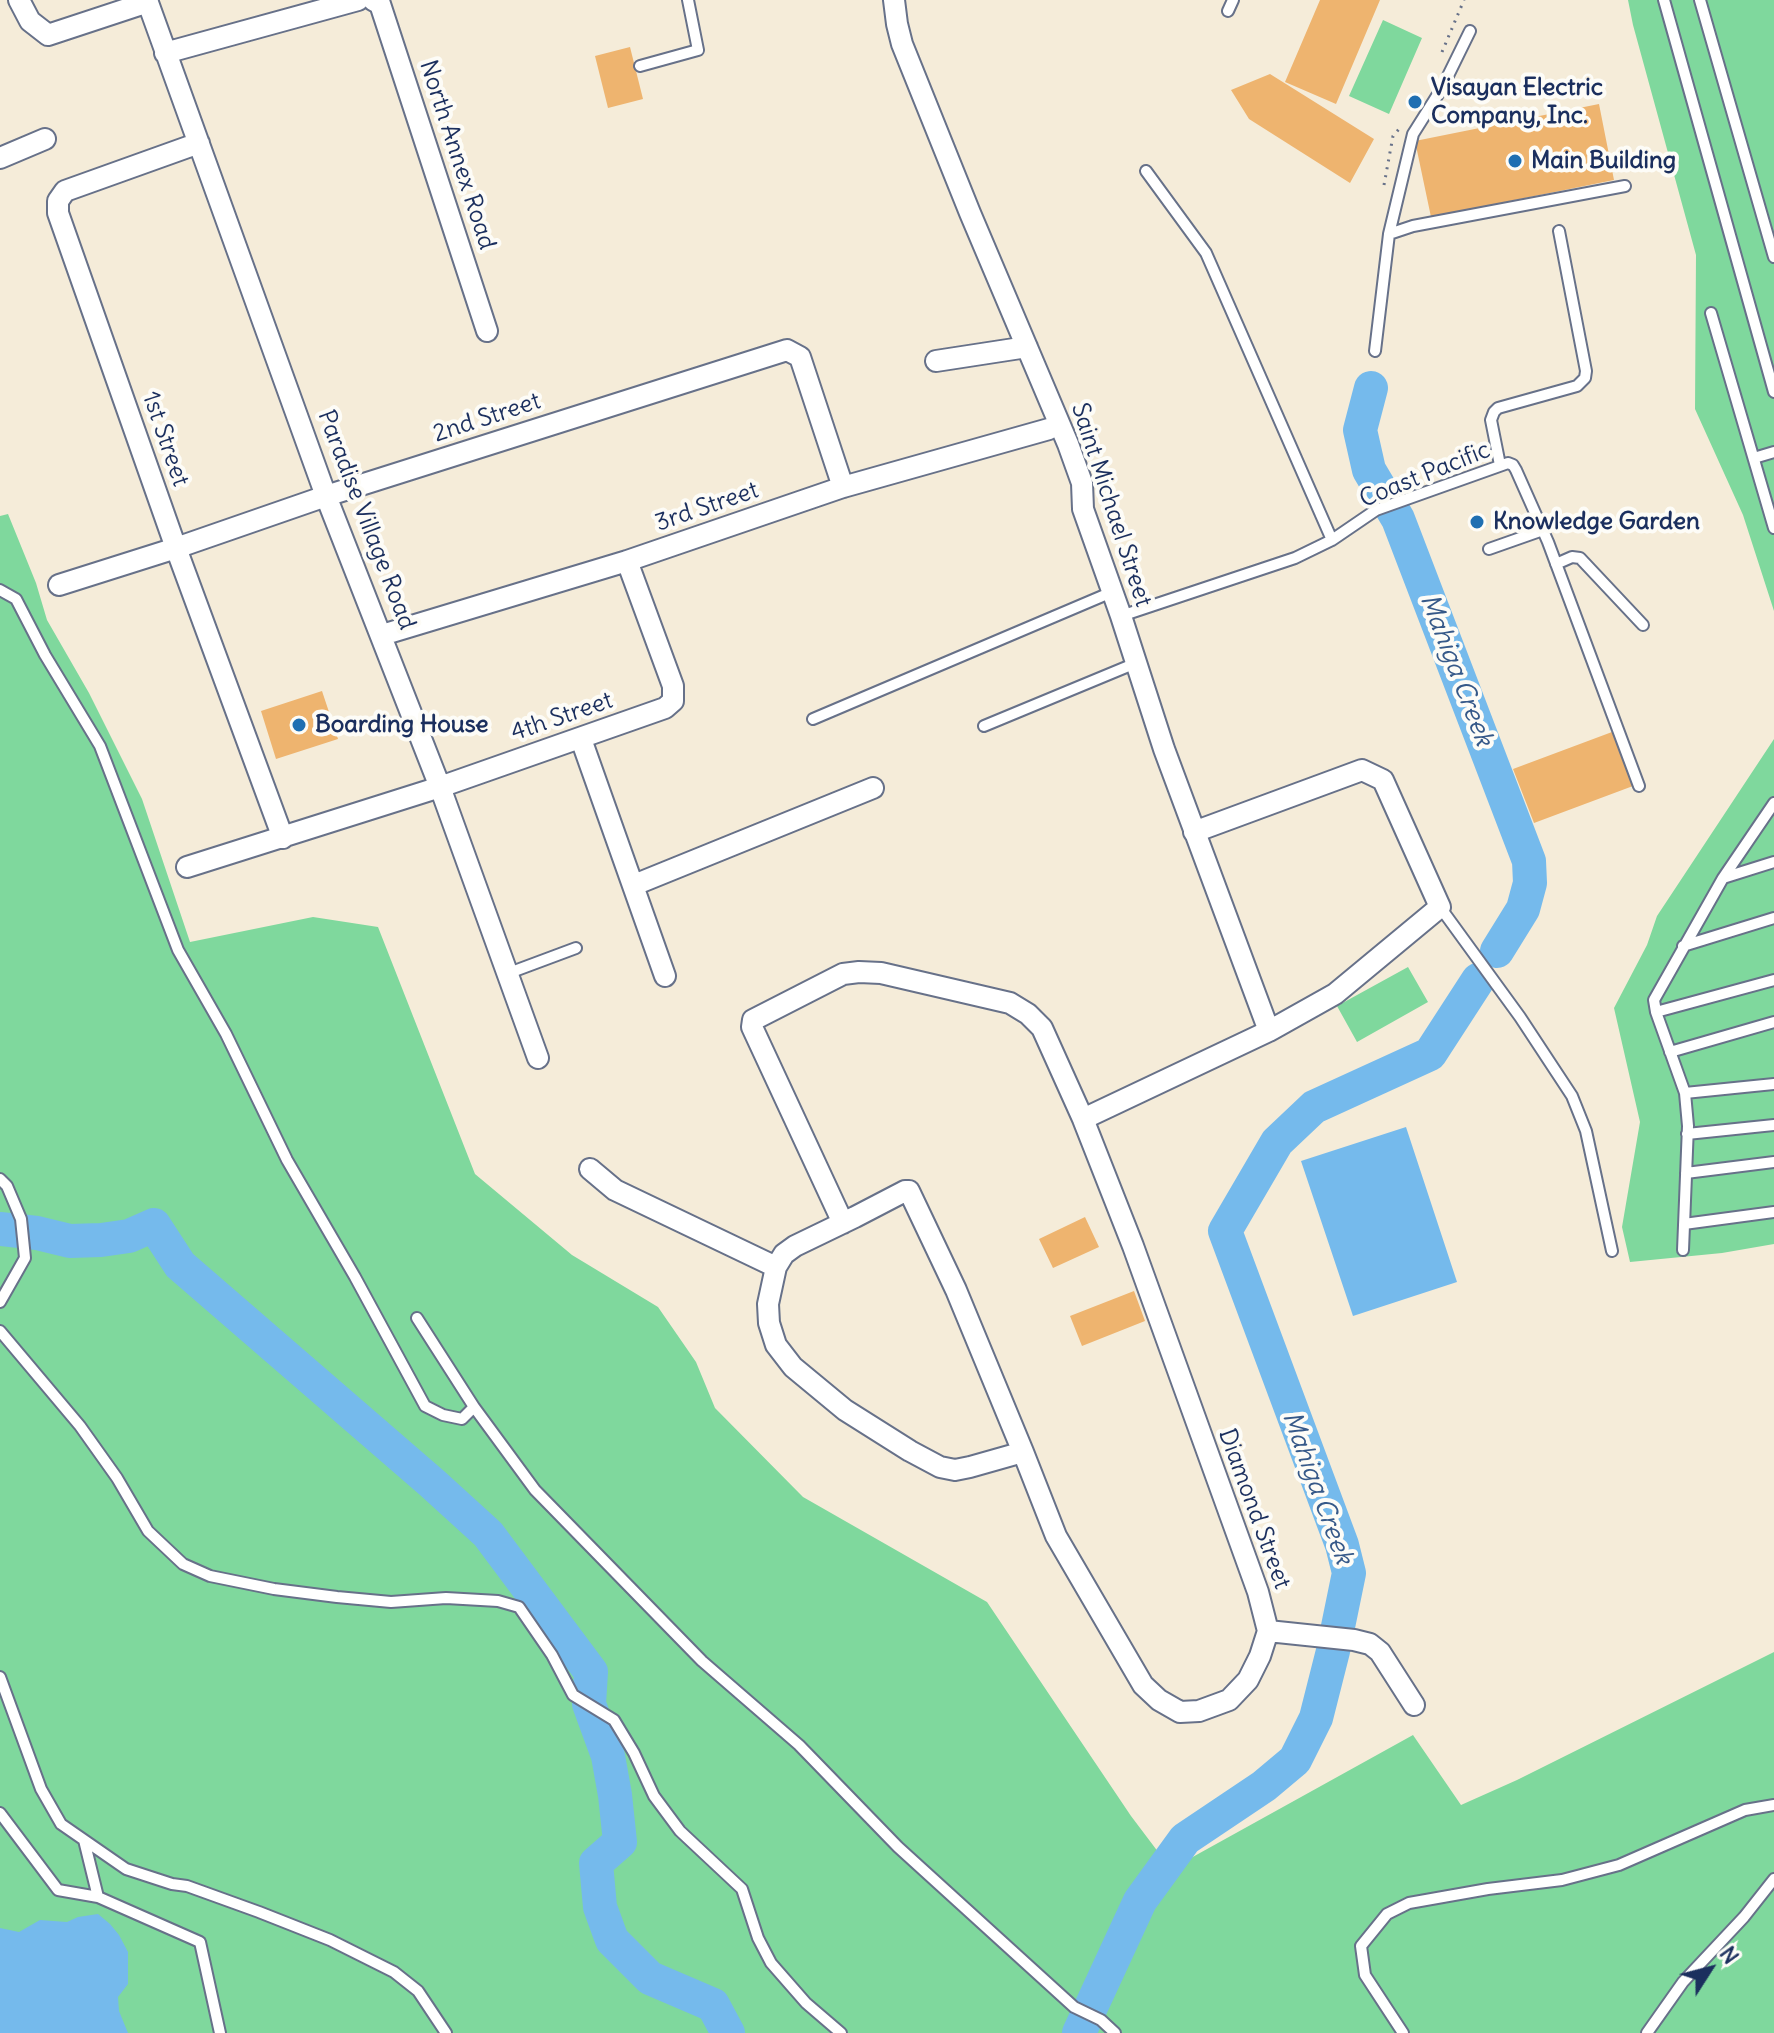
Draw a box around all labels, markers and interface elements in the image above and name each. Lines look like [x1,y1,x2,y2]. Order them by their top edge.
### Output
street label: North Annex Road [413,57,501,253]
place label: Visayan Electric Company, Inc. [1431,74,1603,130]
marker: Visayan Electric Company, Inc. [1406,93,1424,111]
place label: Main Building [1531,147,1676,175]
marker: Main Building [1506,152,1524,170]
street label: 2nd Street [430,387,544,449]
street label: 1st Street [135,388,195,490]
street label: Saint Michael Street [1064,400,1158,610]
street label: Paradise Village Road [311,406,421,634]
street label: Coast Pacific [1356,436,1494,514]
street label: 3rd Street [652,476,762,538]
place label: Knowledge Garden [1493,508,1700,536]
marker: Knowledge Garden [1468,513,1486,531]
water label: Mahiga Creek [1413,590,1499,750]
street label: 4th Street [507,686,617,748]
place label: Boarding House [315,711,489,739]
marker: Boarding House [290,716,308,734]
water label: Mahiga Creek [1275,1407,1359,1569]
street label: Diamond Street [1212,1425,1296,1593]
north arrow [1670,1929,1750,2009]
text: N [1714,1941,1745,1969]

